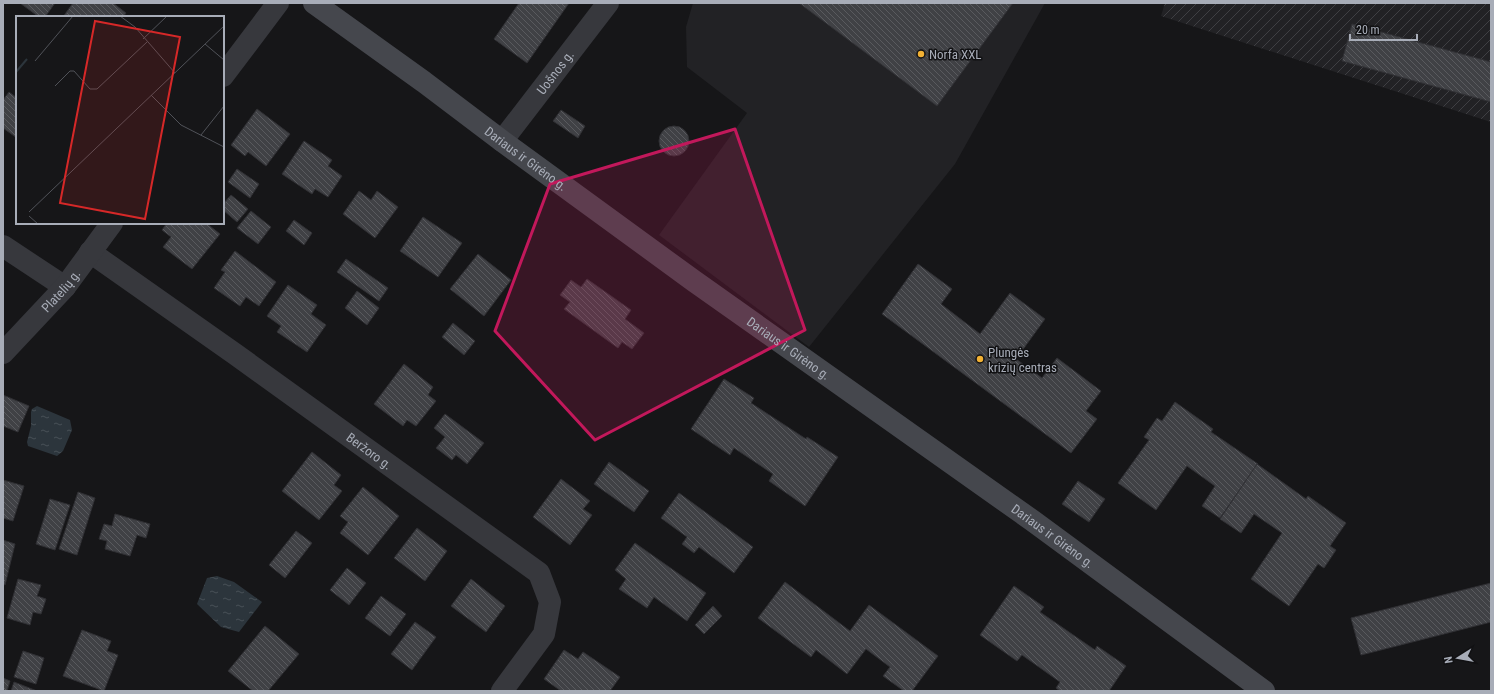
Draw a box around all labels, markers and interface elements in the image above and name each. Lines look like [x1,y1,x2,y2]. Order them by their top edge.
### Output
inset map [16,16,224,224]
scale bar [1350,16,1417,42]
text: 20 m [1356,23,1380,37]
street label: Uošnos g. [533,47,577,97]
place label: Norfa XXL [929,47,981,62]
marker: Norfa XXL [916,49,926,59]
street label: Dariaus ir Girėno g. [482,123,570,194]
street label: Platelių g. [38,266,83,315]
street label: Dariaus ir Girėno g. [744,314,833,383]
place label: Plungės krizių centras [988,345,1057,375]
marker: Plungės krizių centras [975,354,985,364]
street label: Beržoro g. [344,429,395,472]
street label: Dariaus ir Girėno g. [1009,501,1097,571]
north arrow [1438,638,1478,678]
text: N [1442,655,1456,664]

